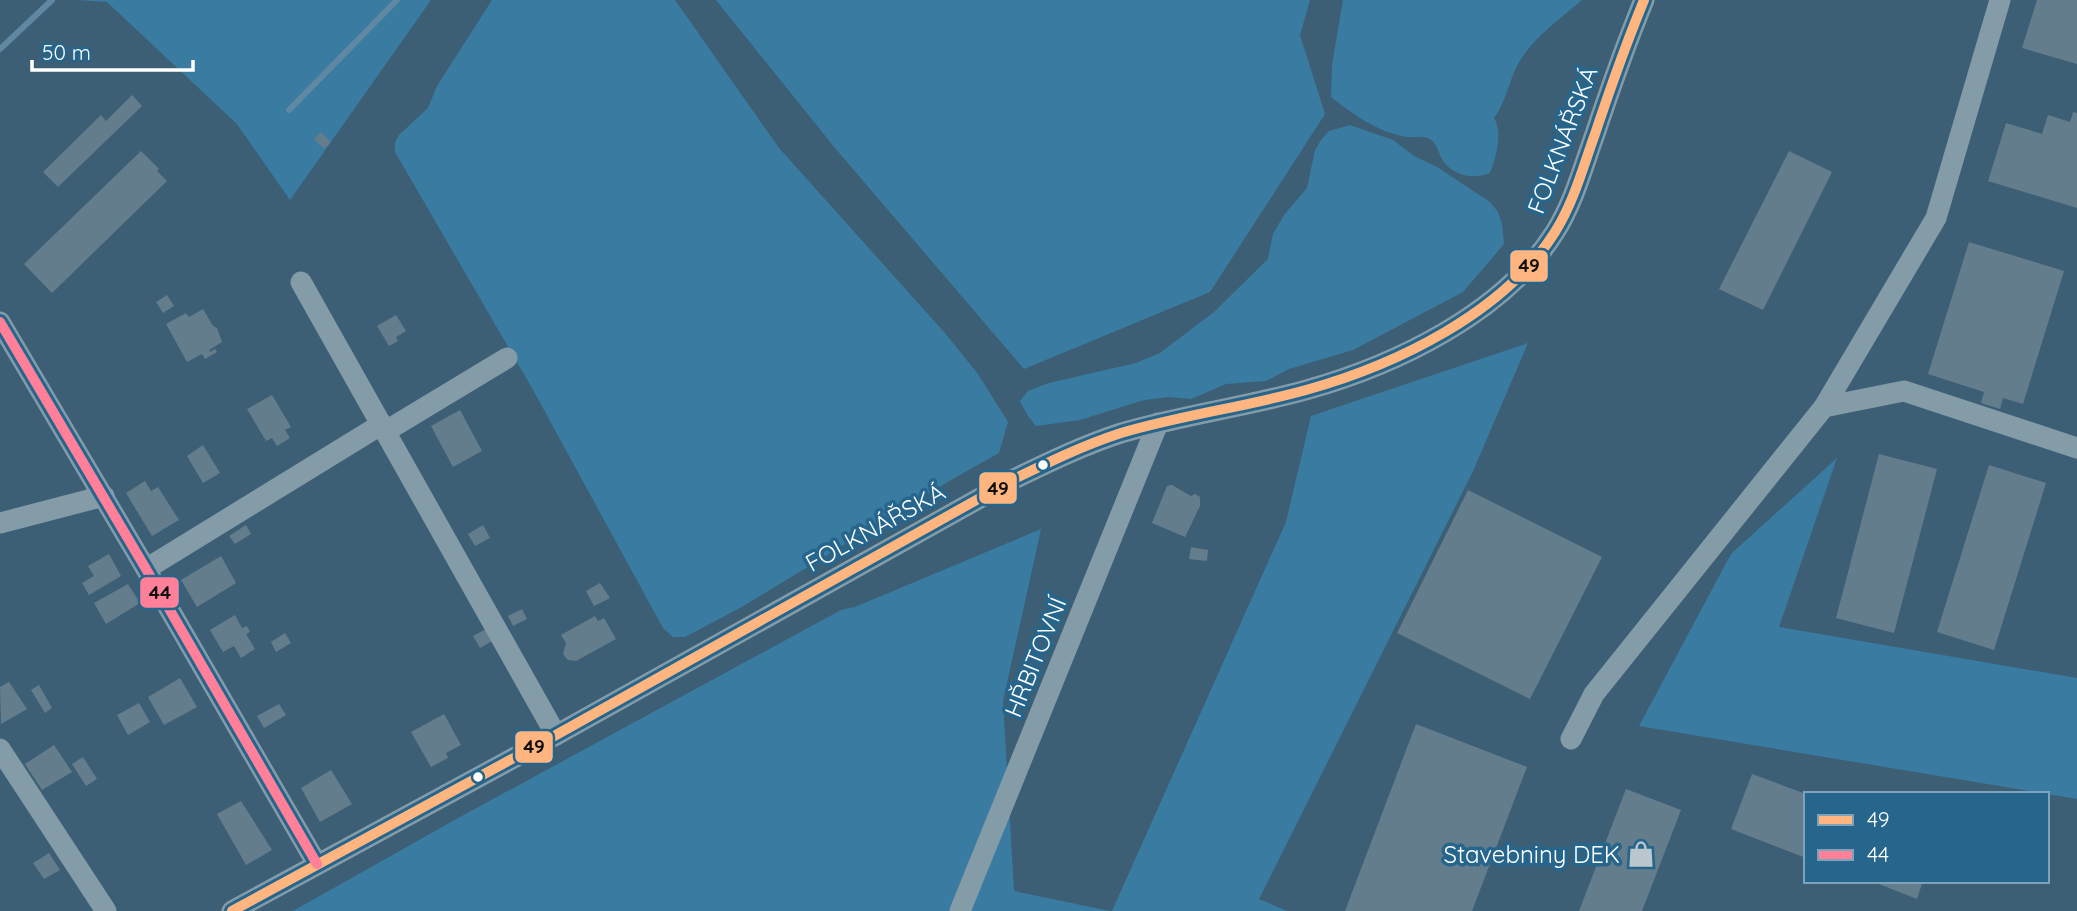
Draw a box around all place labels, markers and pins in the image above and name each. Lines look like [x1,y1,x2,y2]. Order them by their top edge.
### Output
unlabelled marker [1036,458,1050,472]
unlabelled marker [471,770,485,784]
place label: Stavebniny DEK [1443,839,1620,869]
shop icon: Stavebniny DEK [1626,839,1656,869]

